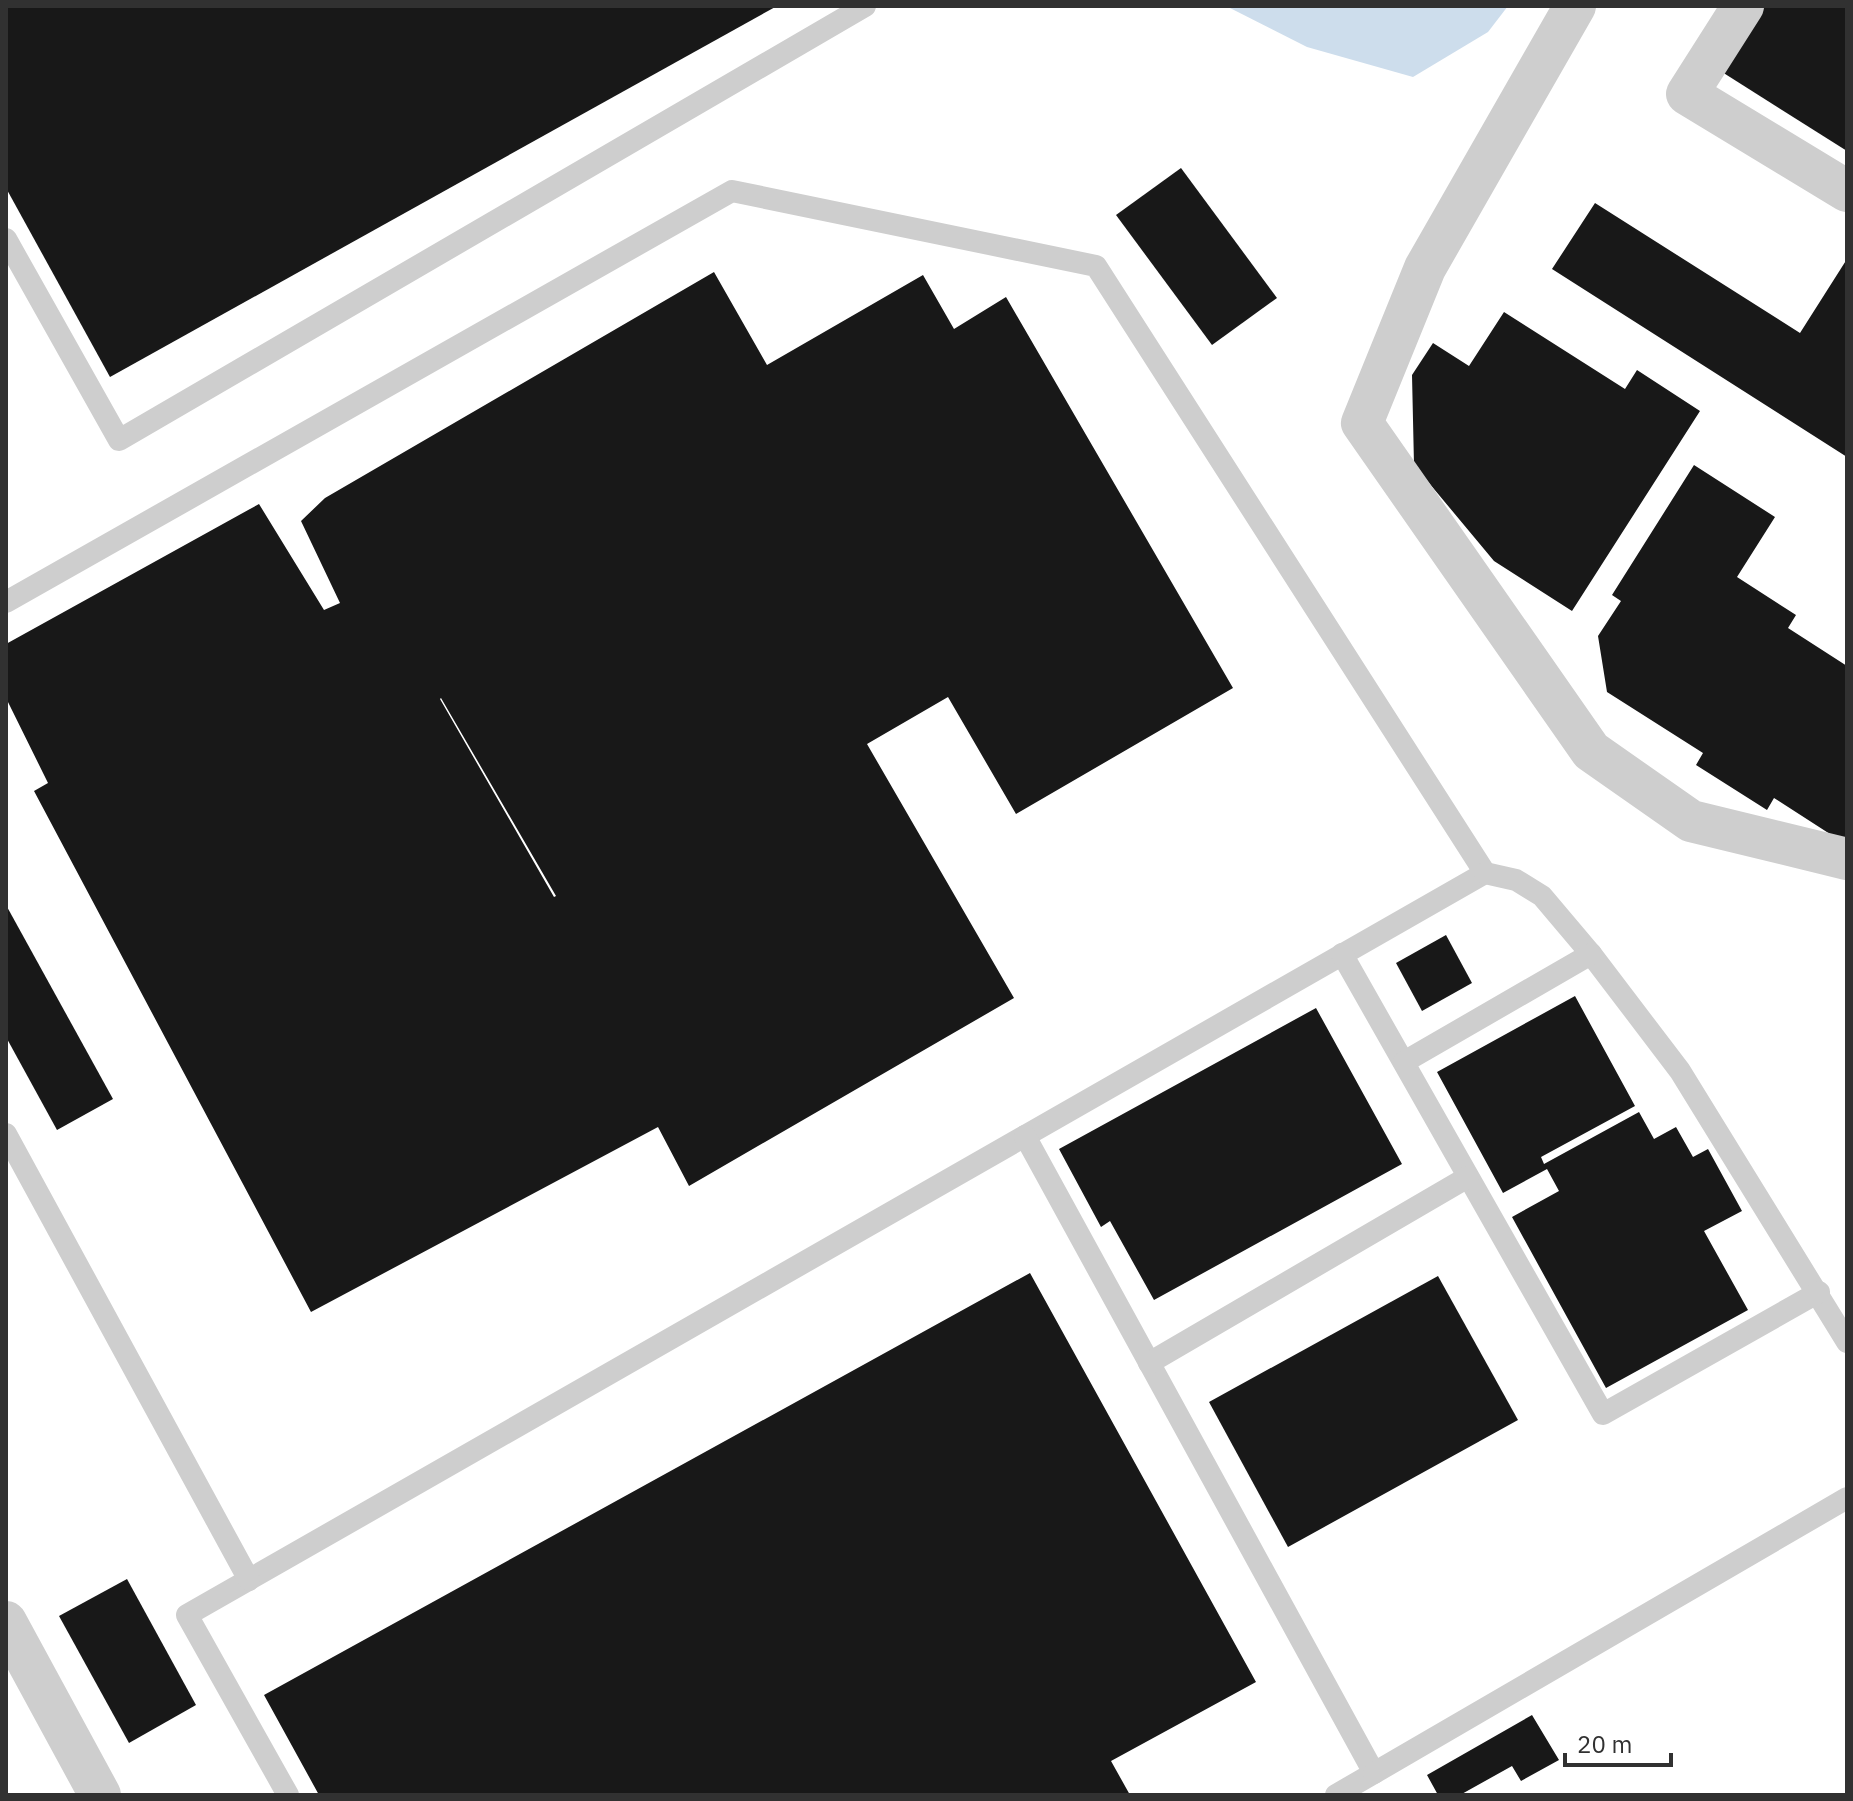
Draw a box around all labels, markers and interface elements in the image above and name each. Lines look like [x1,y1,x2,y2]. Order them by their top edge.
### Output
scale bar [1565,1717,1671,1767]
text: 20 m [1577,1728,1632,1760]

